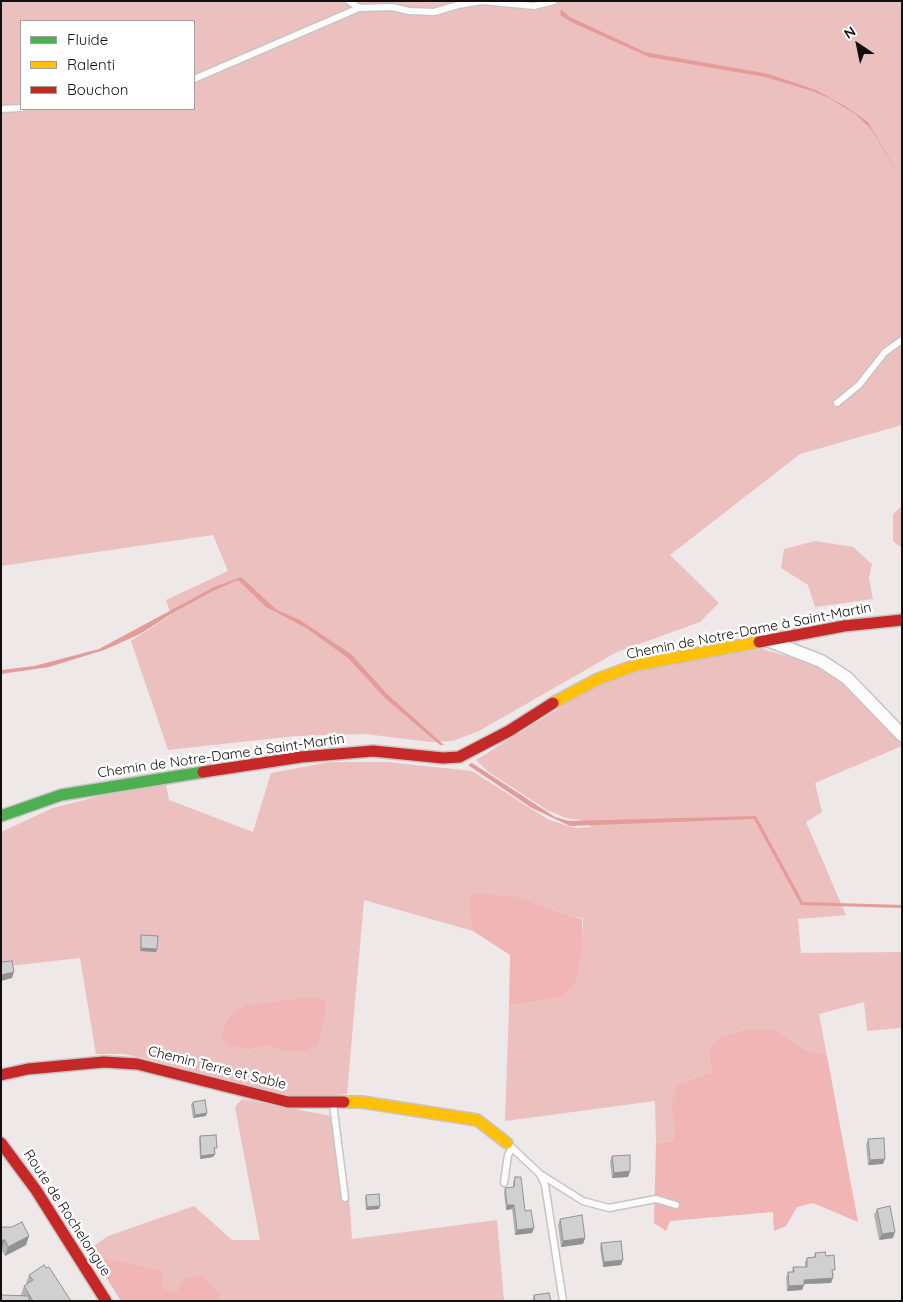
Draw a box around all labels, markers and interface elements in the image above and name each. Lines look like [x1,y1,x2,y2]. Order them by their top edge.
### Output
legend [20,20,195,110]
north arrow [833,20,883,70]
text: N [840,22,859,43]
text: Fluide [67,30,108,49]
text: Ralenti [67,55,115,74]
text: Bouchon [67,80,128,99]
street label: Chemin de Notre-Dame à Saint-Martin [625,599,873,663]
street label: Chemin de Notre-Dame à Saint-Martin [97,730,345,782]
street label: Chemin Terre et Sable [146,1043,288,1093]
street label: Route de Rochelongue [20,1147,114,1279]

